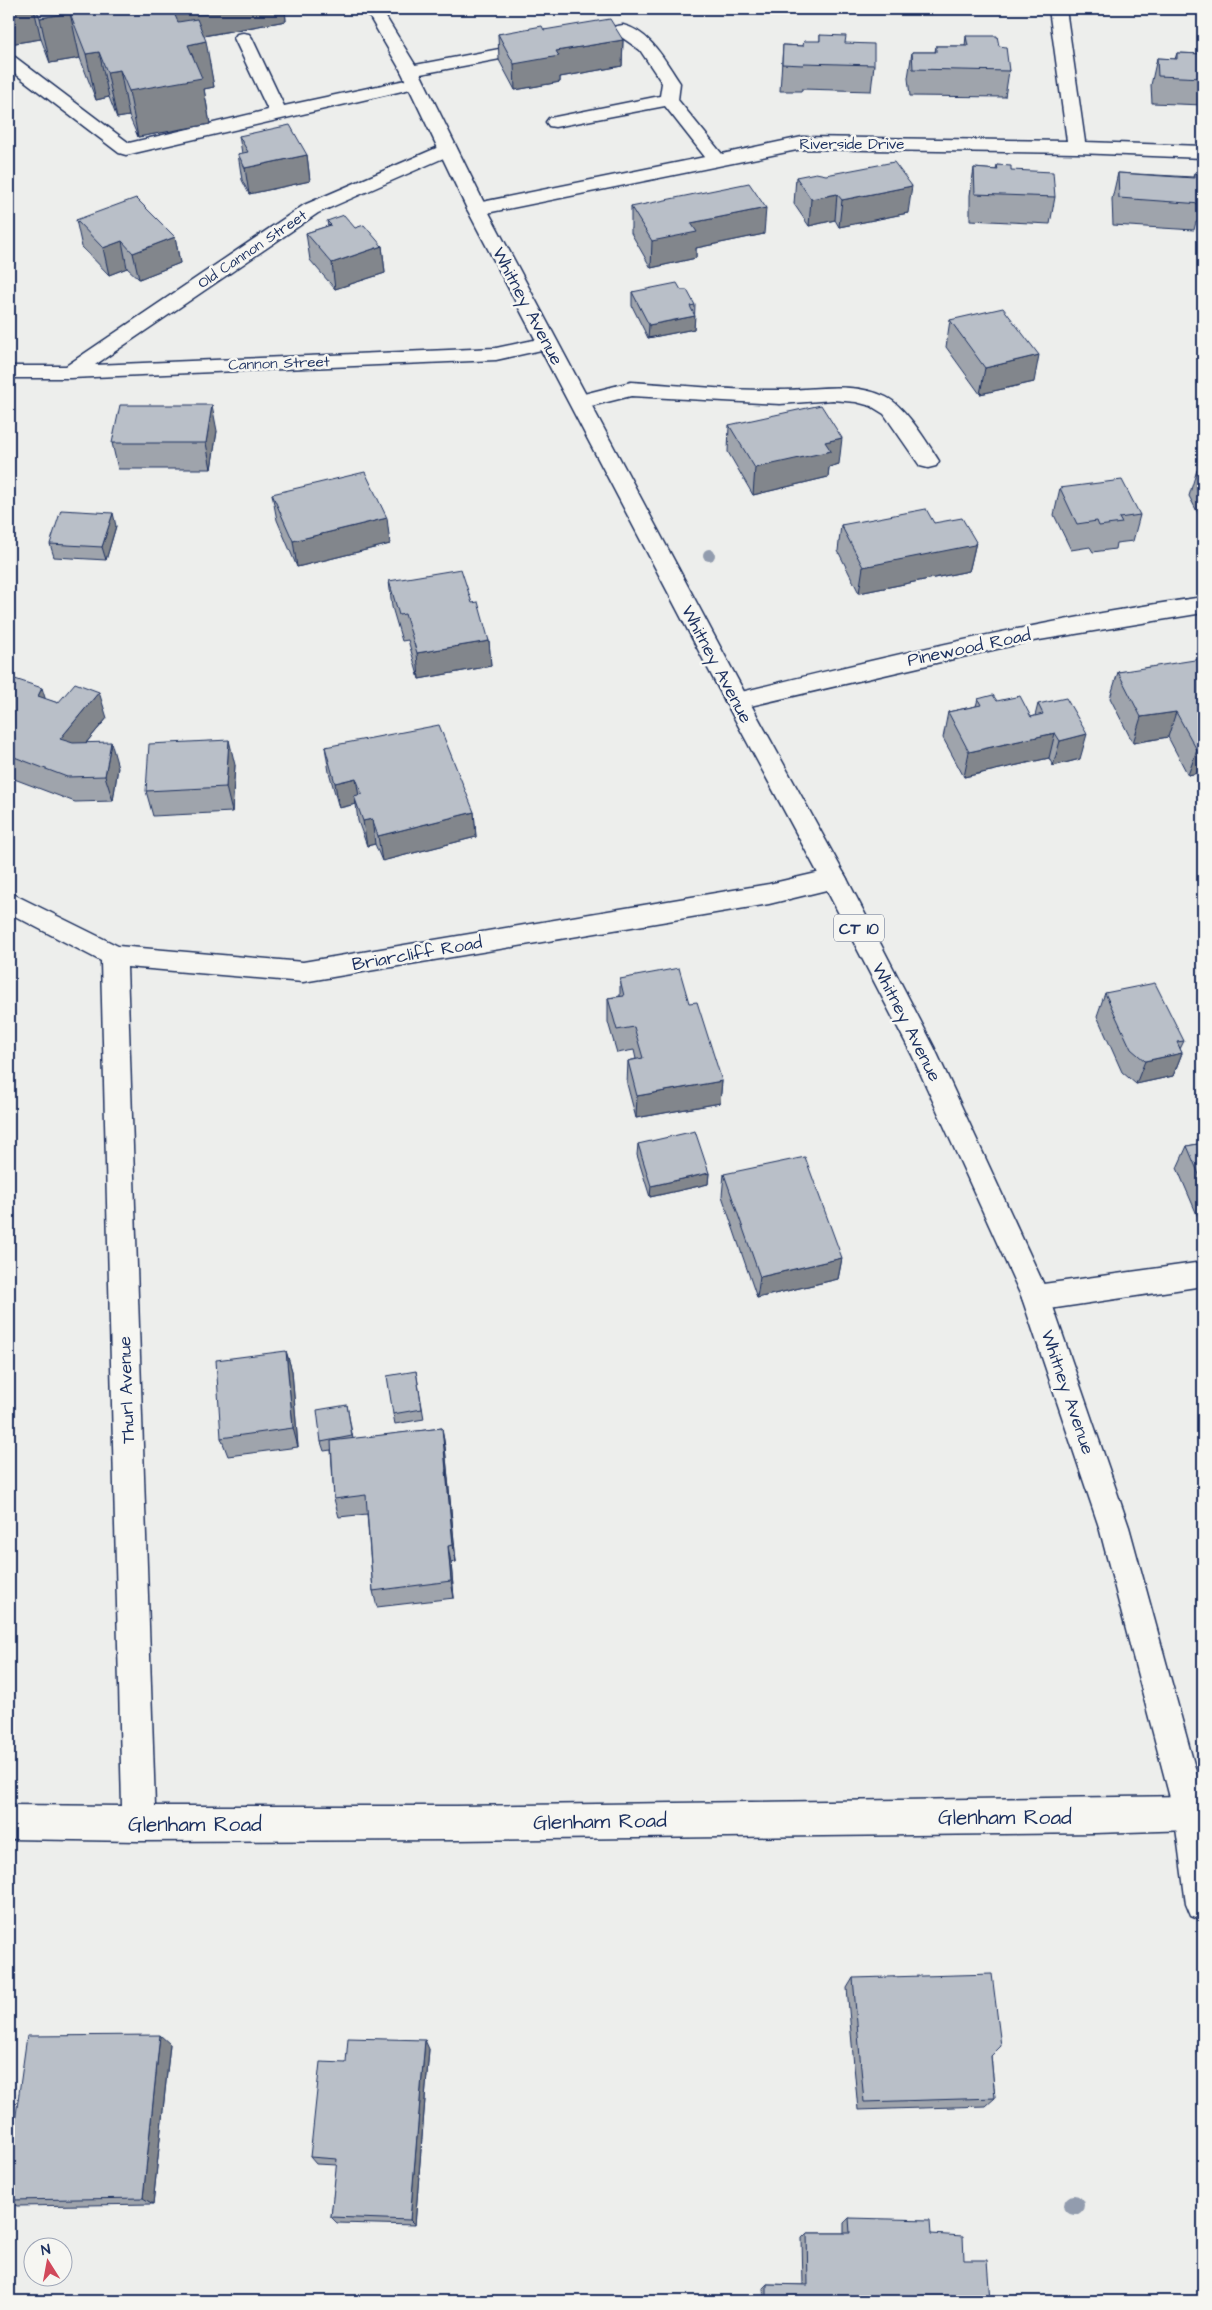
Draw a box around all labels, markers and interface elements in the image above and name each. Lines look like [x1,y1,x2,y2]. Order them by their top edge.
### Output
street label: Riverside Drive [800,134,904,155]
street label: Old Cannon Street [194,205,311,294]
street label: Whitney Avenue [485,243,569,370]
street label: Cannon Street [228,351,330,376]
street label: Whitney Avenue [674,601,758,728]
street label: Pinewood Road [905,622,1033,673]
road number: CT 10 [834,914,884,941]
street label: Briarcliff Road [350,930,484,977]
street label: Whitney Avenue [865,959,947,1087]
street label: Whitney Avenue [1034,1327,1101,1458]
street label: Thurl Avenue [112,1335,141,1444]
street label: Glenham Road [938,1803,1072,1832]
street label: Glenham Road [533,1806,667,1837]
street label: Glenham Road [128,1810,262,1839]
north arrow [22,2238,72,2288]
text: N [39,2240,52,2261]

